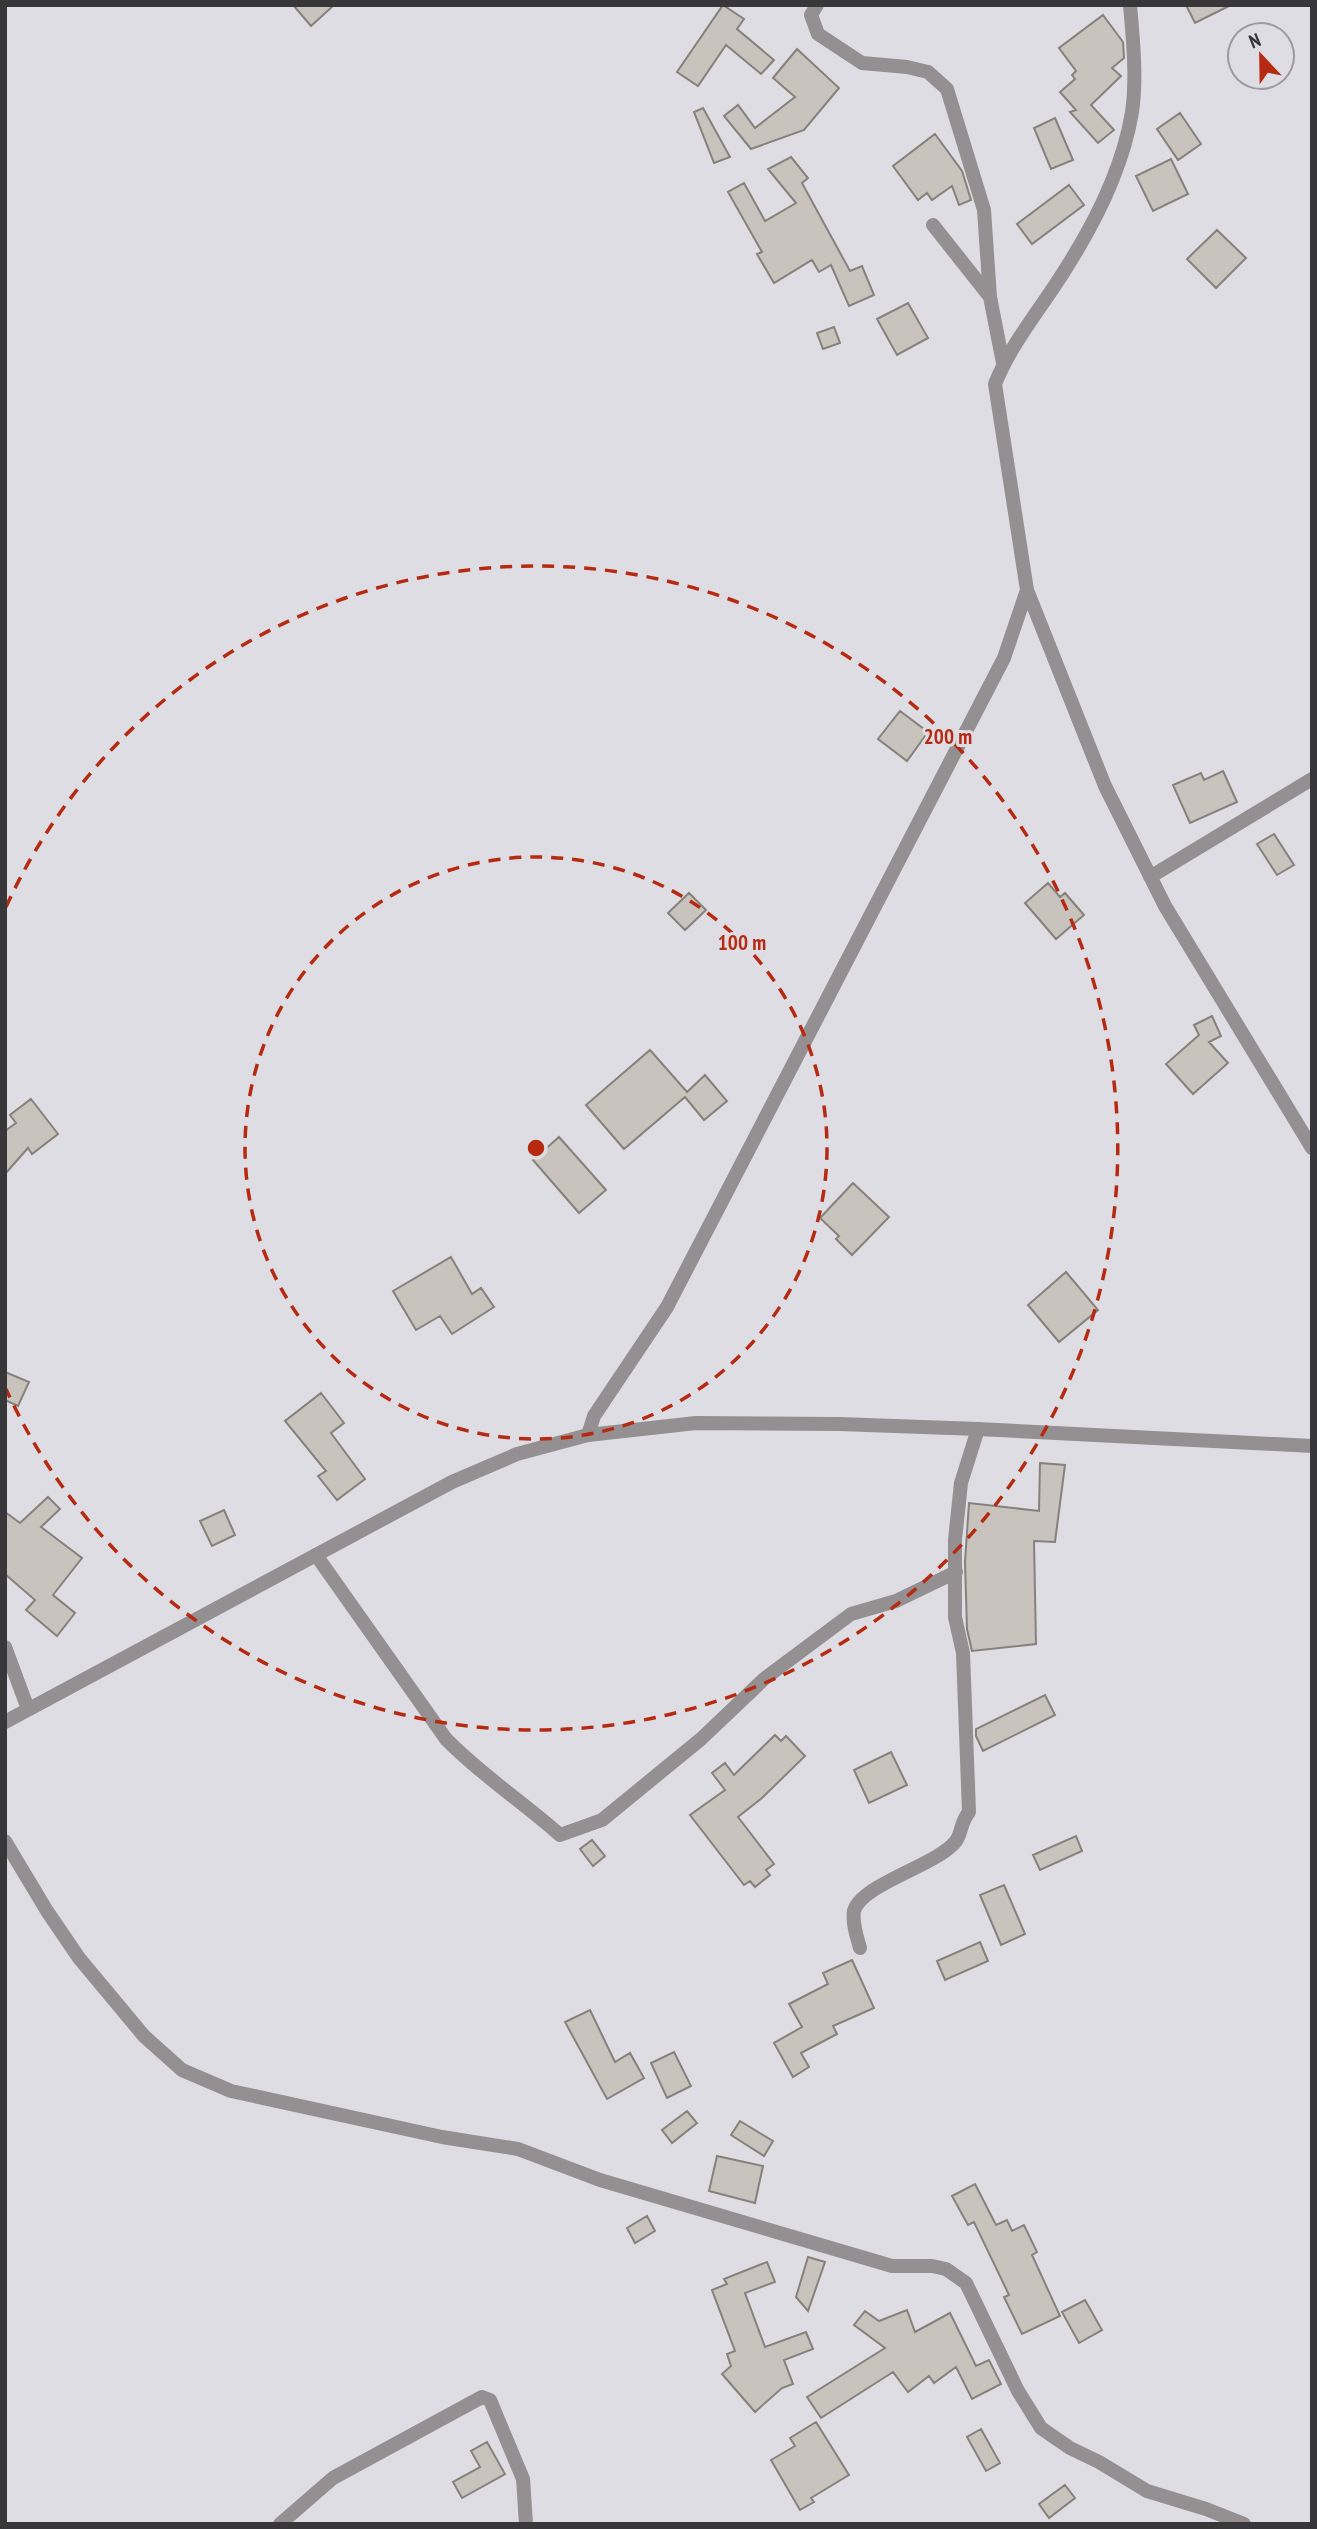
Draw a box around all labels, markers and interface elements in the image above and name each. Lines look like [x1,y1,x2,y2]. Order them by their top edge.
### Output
north arrow [1226,21,1296,91]
text: N [1245,27,1264,53]
text: 200 m [924,723,972,750]
text: 100 m [718,929,766,956]
centre of rings [524,1136,548,1160]

